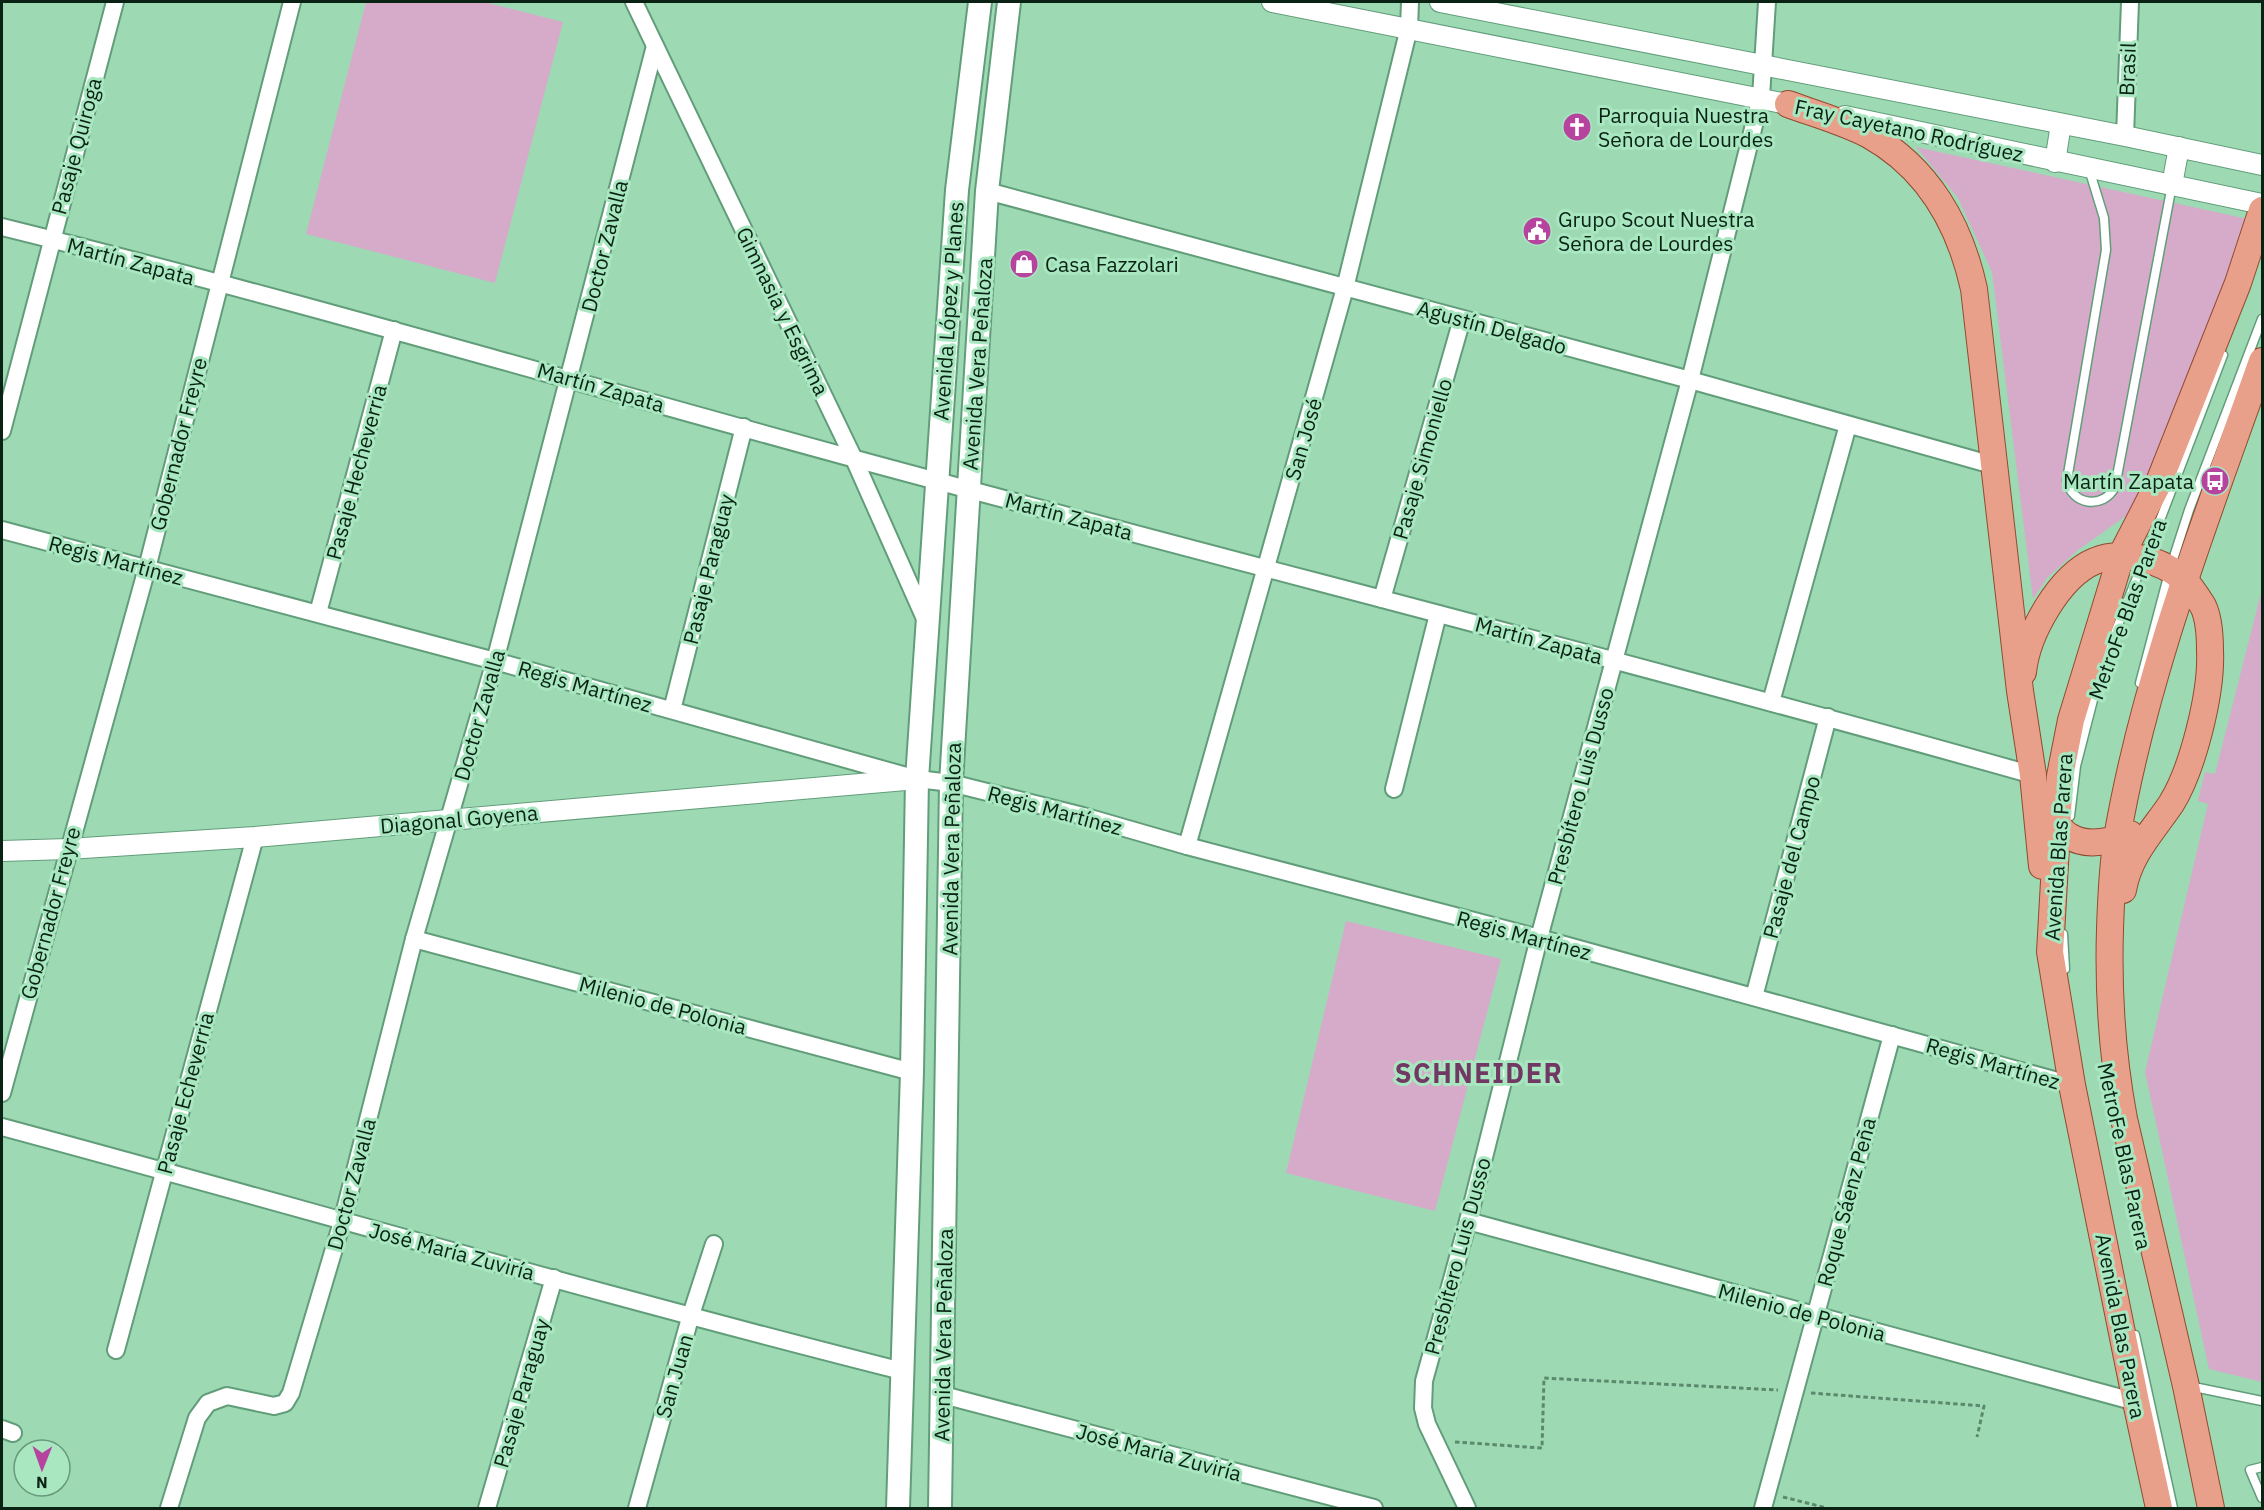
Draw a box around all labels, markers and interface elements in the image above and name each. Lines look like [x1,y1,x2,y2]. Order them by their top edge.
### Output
street label: Brasil [2112,41,2142,96]
street label: Pasaje Quiroga [44,74,108,218]
street label: Fray Cayetano Rodríguez [1792,92,2026,168]
place label: Parroquia Nuestra Señora de Lourdes [1598,101,1773,153]
church icon: Parroquia Nuestra Señora de Lourdes [1561,111,1593,143]
street label: Doctor Zavalla [574,177,634,315]
street label: Avenida López y Planes [926,201,970,421]
place label: Grupo Scout Nuestra Señora de Lourdes [1558,205,1754,257]
public building icon: Grupo Scout Nuestra Señora de Lourdes [1521,215,1553,247]
street label: Gimnasia y Esgrima [730,222,836,400]
street label: Martín Zapata [64,231,198,291]
shop icon: Casa Fazzolari [1008,248,1040,280]
place label: Casa Fazzolari [1045,250,1179,278]
street label: Avenida Vera Peñaloza [956,257,998,471]
street label: Agustín Delgado [1414,294,1570,360]
street label: Gobernador Freyre [143,355,213,533]
street label: Martín Zapata [534,355,668,419]
street label: Pasaje Simoniello [1386,375,1458,543]
street label: Pasaje Hecheverria [319,381,393,563]
street label: San José [1278,395,1328,483]
bus stop icon: Martín Zapata [2199,465,2231,497]
place label: Martín Zapata [2063,467,2194,495]
street label: Martín Zapata [1002,486,1136,546]
street label: Pasaje Paraguay [676,490,740,647]
street label: MetroFe Blas Parera [2081,515,2173,703]
street label: Regis Martínez [46,529,186,591]
street label: Martín Zapata [1472,610,1606,670]
street label: Doctor Zavalla [447,646,511,784]
street label: Regis Martínez [515,654,655,719]
street label: Presbítero Luis Dusso [1540,684,1620,888]
street label: Avenida Vera Peñaloza [935,742,967,956]
street label: Avenida Blas Parera [2037,752,2079,942]
street label: Pasaje del Campo [1756,772,1826,942]
street label: Regis Martínez [985,779,1125,841]
street label: Diagonal Goyena [379,798,539,840]
street label: Gobernador Freyre [14,824,86,1002]
street label: Regis Martínez [1454,904,1594,966]
street label: Milenio de Polonia [576,969,750,1041]
street label: Pasaje Echeverria [150,1009,220,1177]
street label: Regis Martínez [1923,1031,2063,1096]
district label: SCHNEIDER [1395,1055,1563,1090]
street label: MetroFe Blas Parera [2091,1060,2159,1252]
street label: Roque Sáenz Peña [1810,1114,1882,1290]
street label: Doctor Zavalla [320,1115,382,1253]
street label: Presbítero Luis Dusso [1417,1154,1497,1358]
street label: José María Zuviría [366,1215,538,1287]
street label: Avenida Vera Peñaloza [927,1228,959,1442]
street label: Avenida Blas Parera [2089,1231,2153,1421]
street label: Milenio de Polonia [1715,1276,1889,1348]
street label: Pasaje Paraguay [486,1315,556,1471]
street label: San Juan [649,1331,699,1421]
street label: José María Zuviría [1073,1416,1245,1488]
north arrow [12,1438,72,1498]
text: N [36,1473,48,1493]

